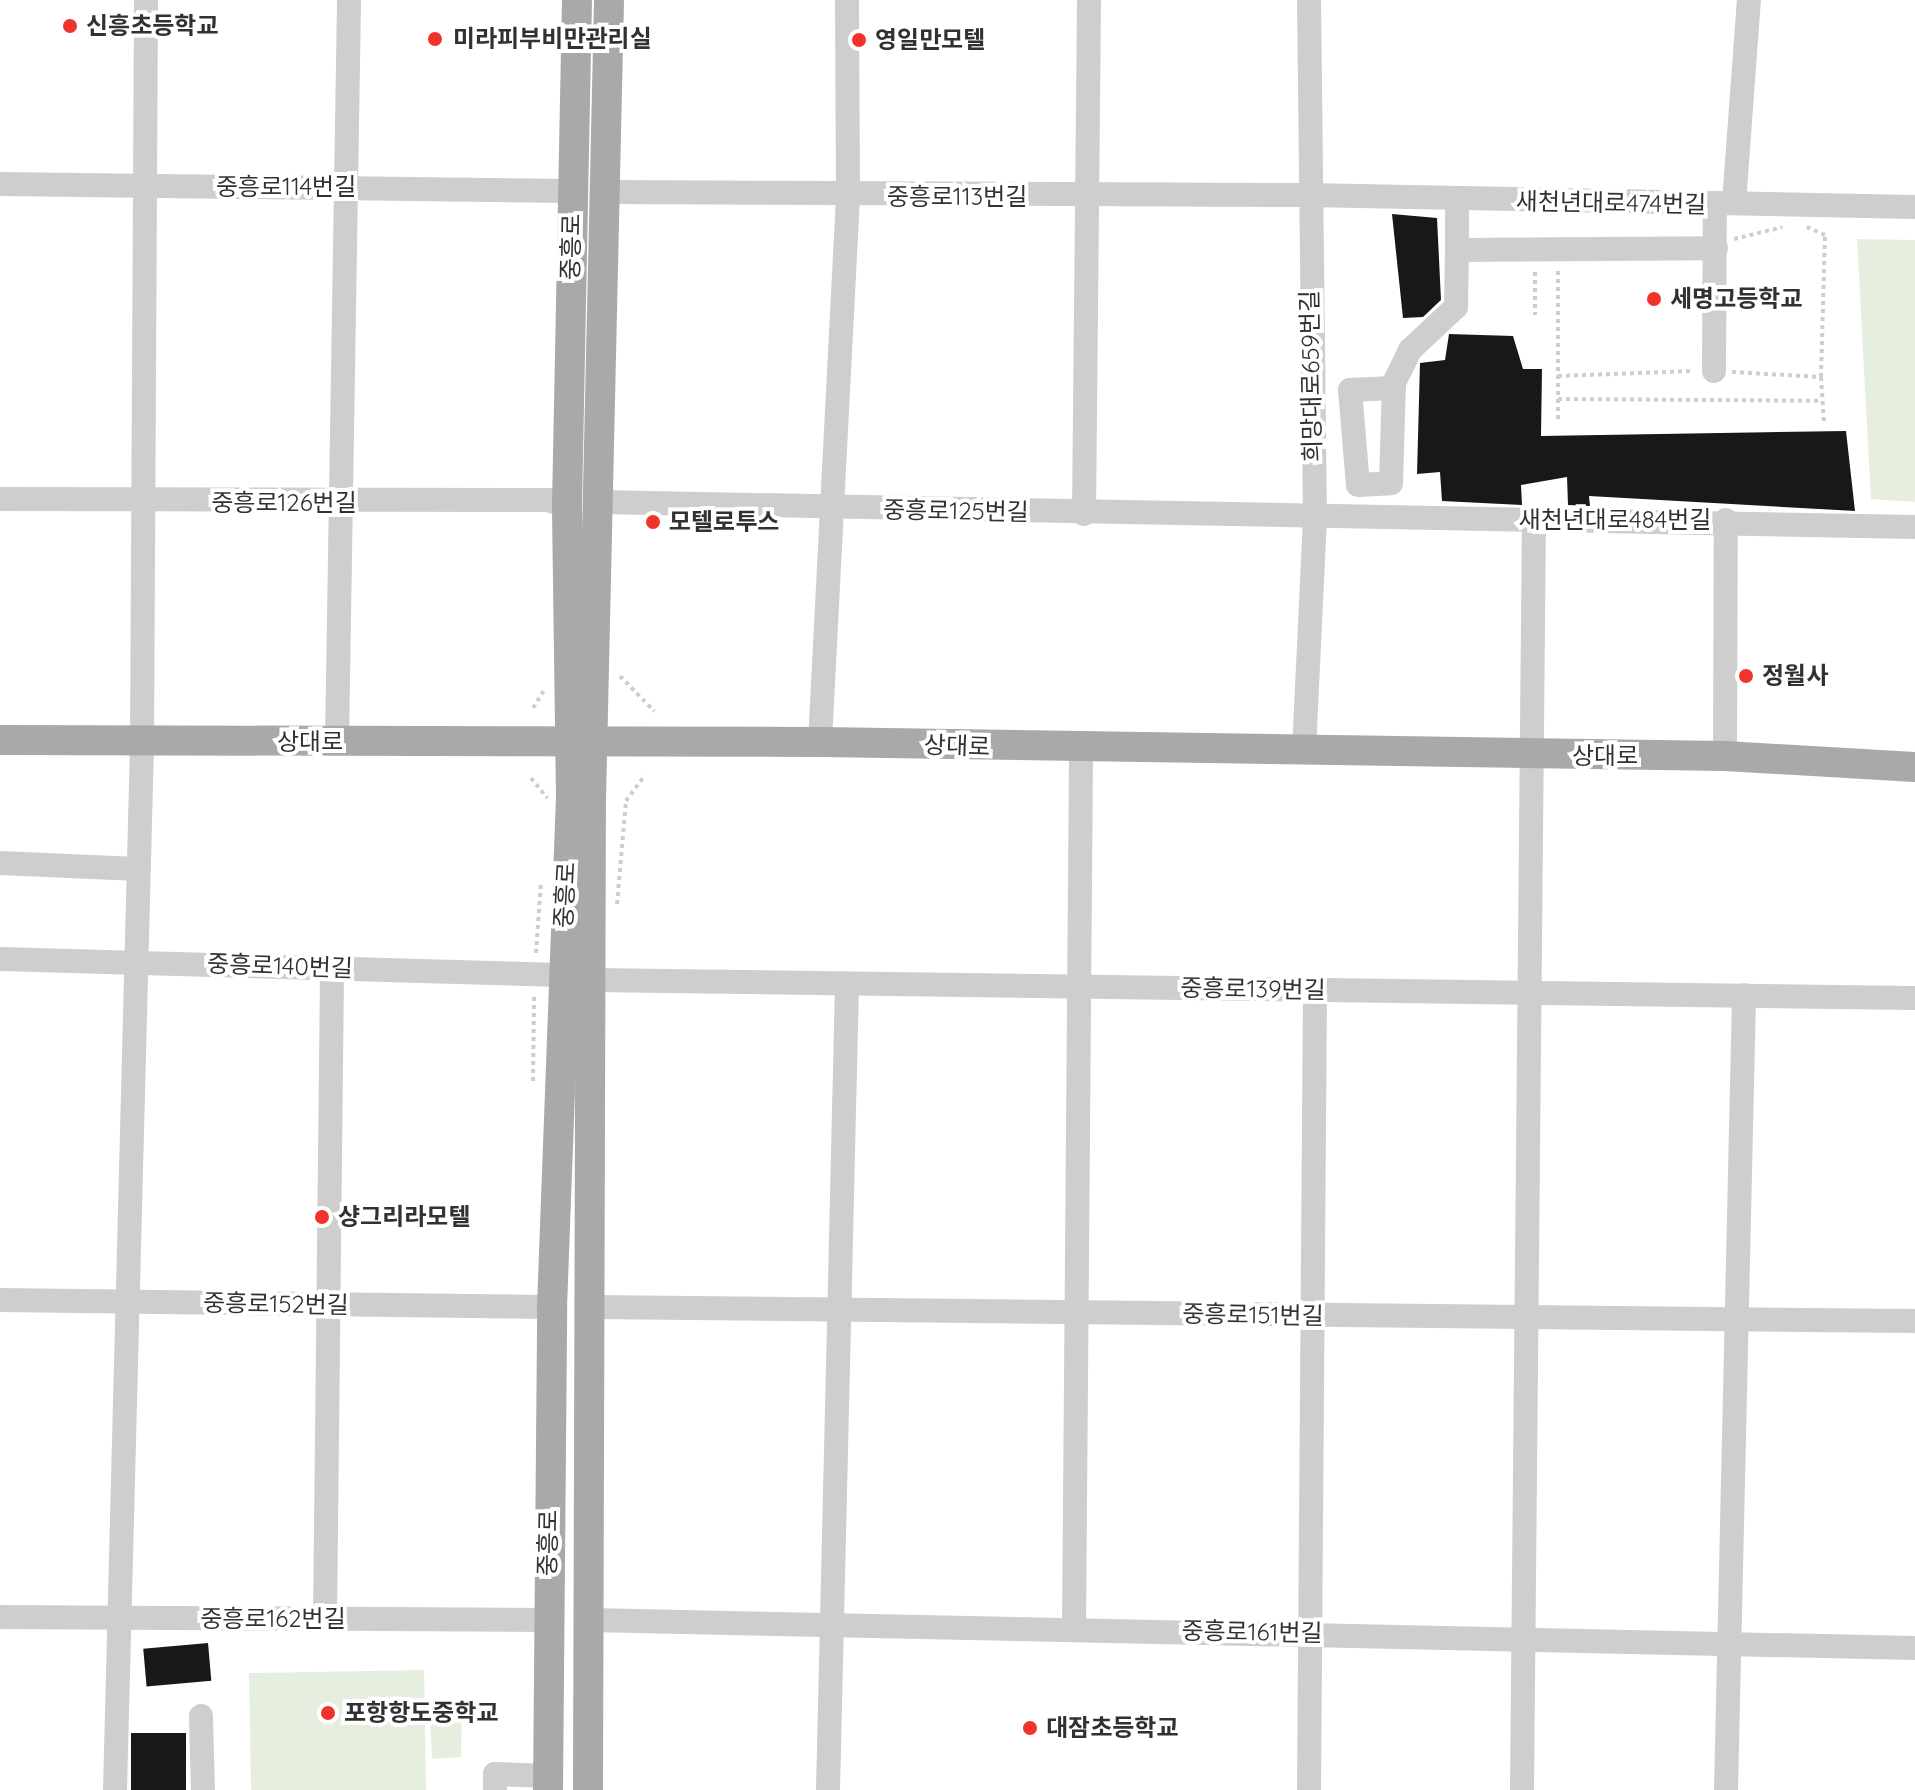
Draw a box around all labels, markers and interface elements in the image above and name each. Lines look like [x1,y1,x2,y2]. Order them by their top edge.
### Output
place label: 신흥초등학교 [86,12,218,40]
marker: 신흥초등학교 [61,17,79,35]
place label: 미라피부비만관리실 [453,25,652,53]
place label: 영일만모텔 [875,26,985,54]
marker: 미라피부비만관리실 [424,28,446,50]
marker: 영일만모텔 [850,31,868,49]
street label: 중흥로114번길 [216,173,356,201]
street label: 중흥로113번길 [887,183,1027,211]
street label: 새천년대로474번길 [1516,187,1706,219]
street label: 중흥로 [556,214,586,280]
place label: 세명고등학교 [1670,285,1802,313]
street label: 희망대로659번길 [1295,290,1327,462]
marker: 세명고등학교 [1645,290,1663,308]
street label: 중흥로126번길 [211,489,357,517]
street label: 중흥로125번길 [883,495,1029,527]
street label: 새천년대로484번길 [1519,506,1711,534]
place label: 모텔로투스 [669,508,779,536]
marker: 모텔로투스 [644,513,662,531]
place label: 정월사 [1762,662,1828,690]
marker: 정월사 [1737,667,1755,685]
street label: 상대로 [277,728,343,756]
street label: 상대로 [923,730,991,762]
street label: 상대로 [1572,742,1638,770]
street label: 중흥로 [549,861,581,929]
street label: 중흥로140번길 [207,949,353,983]
street label: 중흥로139번길 [1180,973,1326,1005]
place label: 샹그리라모텔 [338,1203,470,1231]
marker: 샹그리라모텔 [313,1208,331,1226]
street label: 중흥로152번길 [203,1288,349,1320]
street label: 중흥로151번길 [1182,1299,1324,1331]
street label: 중흥로 [533,1510,563,1576]
street label: 중흥로162번길 [200,1605,346,1633]
street label: 중흥로161번길 [1181,1616,1323,1648]
place label: 포항항도중학교 [344,1699,499,1727]
marker: 포항항도중학교 [319,1704,337,1722]
place label: 대잠초등학교 [1046,1714,1178,1742]
marker: 대잠초등학교 [1021,1719,1039,1737]

